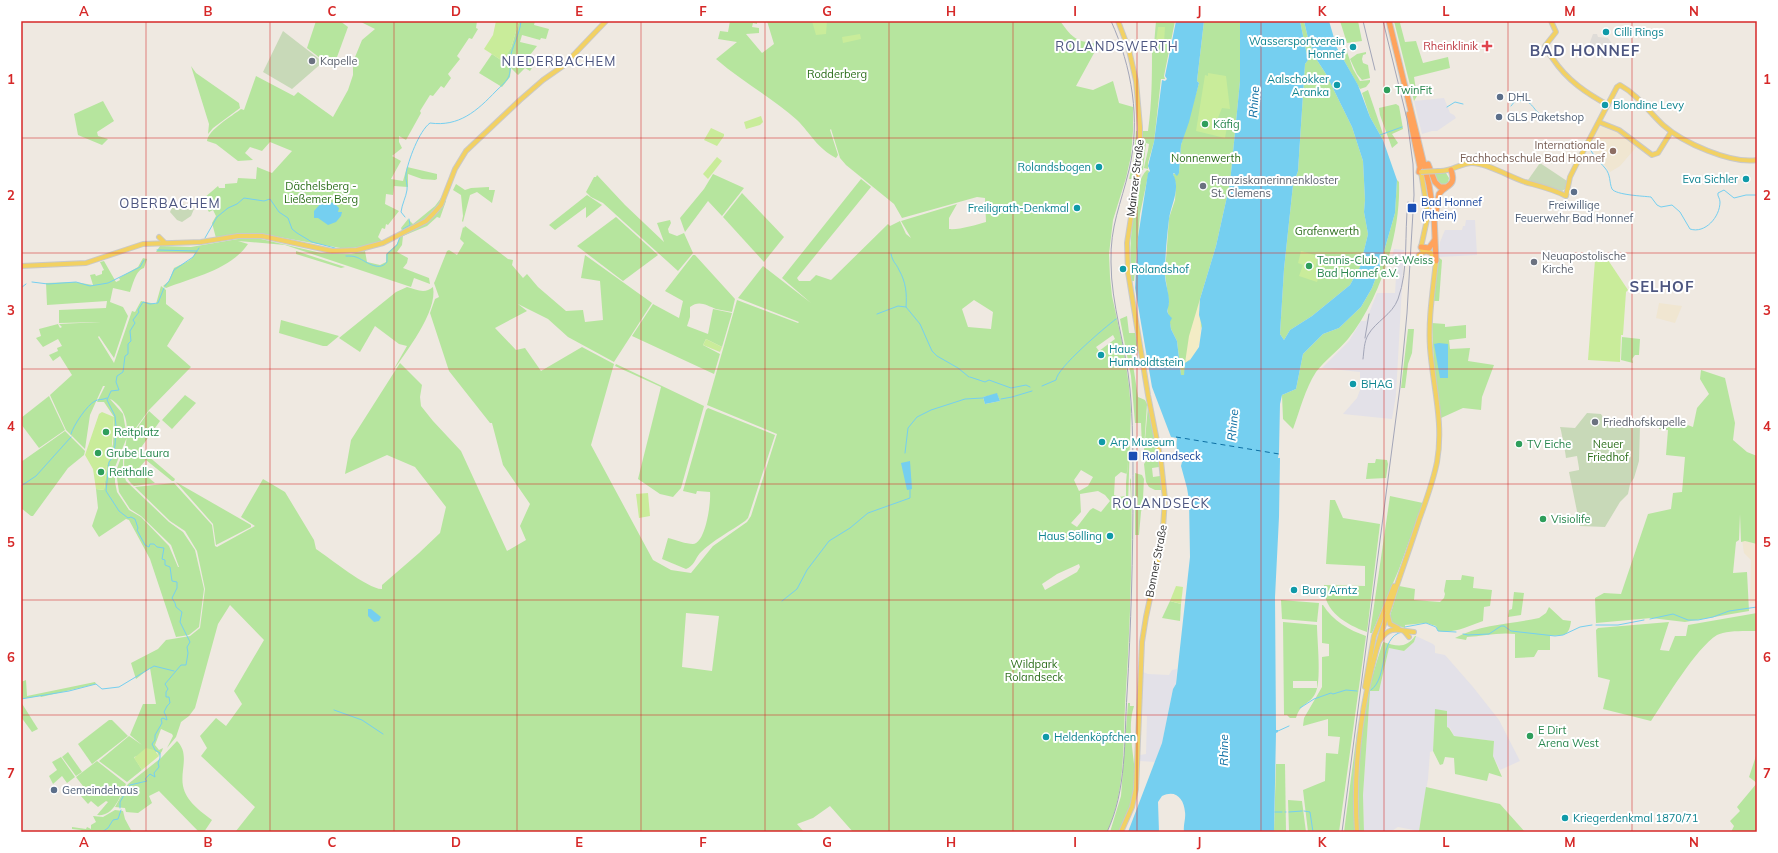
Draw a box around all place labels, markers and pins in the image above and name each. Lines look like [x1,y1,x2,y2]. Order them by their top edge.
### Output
place label: Cilli Rings [1614,25,1664,39]
marker: Cilli Rings [1601,27,1611,37]
place label: Wassersportverein Honnef [1249,34,1345,61]
place label: Rheinklinik [1423,39,1478,53]
marker: Rheinklinik [1481,40,1493,52]
marker: Wassersportverein Honnef [1348,42,1358,52]
place label: Kapelle [320,54,357,68]
marker: Kapelle [307,56,317,66]
place label: Aalschokker Aranka [1267,72,1329,99]
marker: Aalschokker Aranka [1332,80,1342,90]
place label: TwinFit [1395,83,1432,97]
marker: TwinFit [1382,85,1392,95]
place label: DHL [1508,90,1531,104]
marker: DHL [1495,92,1505,102]
place label: Blondine Levy [1613,98,1684,112]
marker: Blondine Levy [1600,100,1610,110]
place label: GLS Paketshop [1507,110,1585,124]
marker: GLS Paketshop [1494,112,1504,122]
place label: Käfig [1213,117,1240,131]
marker: Käfig [1200,119,1210,129]
place label: Internationale Fachhochschule Bad Honnef [1460,138,1605,165]
marker: Internationale Fachhochschule Bad Honnef [1608,146,1618,156]
place label: Rolandsbogen [1018,160,1091,174]
marker: Rolandsbogen [1094,162,1104,172]
place label: Eva Sichler [1682,172,1738,186]
place label: Franziskanerinnenkloster St. Clemens [1211,173,1338,200]
marker: Eva Sichler [1741,174,1751,184]
marker: Franziskanerinnenkloster St. Clemens [1198,181,1208,191]
marker: Freiwillige Feuerwehr Bad Honnef [1569,187,1579,197]
place label: Bad Honnef (Rhein) [1421,195,1482,222]
place label: Freiwillige Feuerwehr Bad Honnef [1515,198,1633,225]
place label: Freiligrath-Denkmal [968,201,1069,215]
marker: Bad Honnef (Rhein) [1406,202,1418,214]
marker: Freiligrath-Denkmal [1072,203,1082,213]
place label: Neuapostolische Kirche [1542,249,1626,276]
place label: Tennis-Club Rot-Weiss Bad Honnef e.V. [1317,253,1433,280]
marker: Neuapostolische Kirche [1529,257,1539,267]
marker: Tennis-Club Rot-Weiss Bad Honnef e.V. [1304,261,1314,271]
place label: Rolandshof [1131,262,1189,276]
marker: Rolandshof [1118,264,1128,274]
place label: Haus Humboldtstein [1109,342,1184,369]
marker: Haus Humboldtstein [1096,350,1106,360]
place label: BHAG [1361,377,1393,391]
marker: BHAG [1348,379,1358,389]
place label: Friedhofskapelle [1603,415,1686,429]
marker: Friedhofskapelle [1590,417,1600,427]
place label: Reitplatz [114,425,160,439]
marker: Reitplatz [101,427,111,437]
place label: Arp Museum [1110,435,1175,449]
marker: Arp Museum [1097,437,1107,447]
place label: TV Eiche [1527,437,1571,451]
marker: TV Eiche [1514,439,1524,449]
place label: Grube Laura [106,446,169,460]
marker: Grube Laura [93,448,103,458]
place label: Rolandseck [1142,449,1201,463]
marker: Rolandseck [1127,450,1139,462]
place label: Reithalle [109,465,153,479]
marker: Reithalle [96,467,106,477]
place label: Visiolife [1551,512,1590,526]
marker: Visiolife [1538,514,1548,524]
place label: Haus Sölling [1038,529,1102,543]
marker: Haus Sölling [1105,531,1115,541]
place label: Burg Arntz [1302,583,1358,597]
marker: Burg Arntz [1289,585,1299,595]
place label: E Dirt Arena West [1538,723,1599,750]
place label: Heldenköpfchen [1054,730,1136,744]
marker: E Dirt Arena West [1525,731,1535,741]
marker: Heldenköpfchen [1041,732,1051,742]
place label: Gemeindehaus [62,783,138,797]
marker: Gemeindehaus [49,785,59,795]
place label: Kriegerdenkmal 1870/71 [1573,811,1698,825]
marker: Kriegerdenkmal 1870/71 [1560,813,1570,823]

